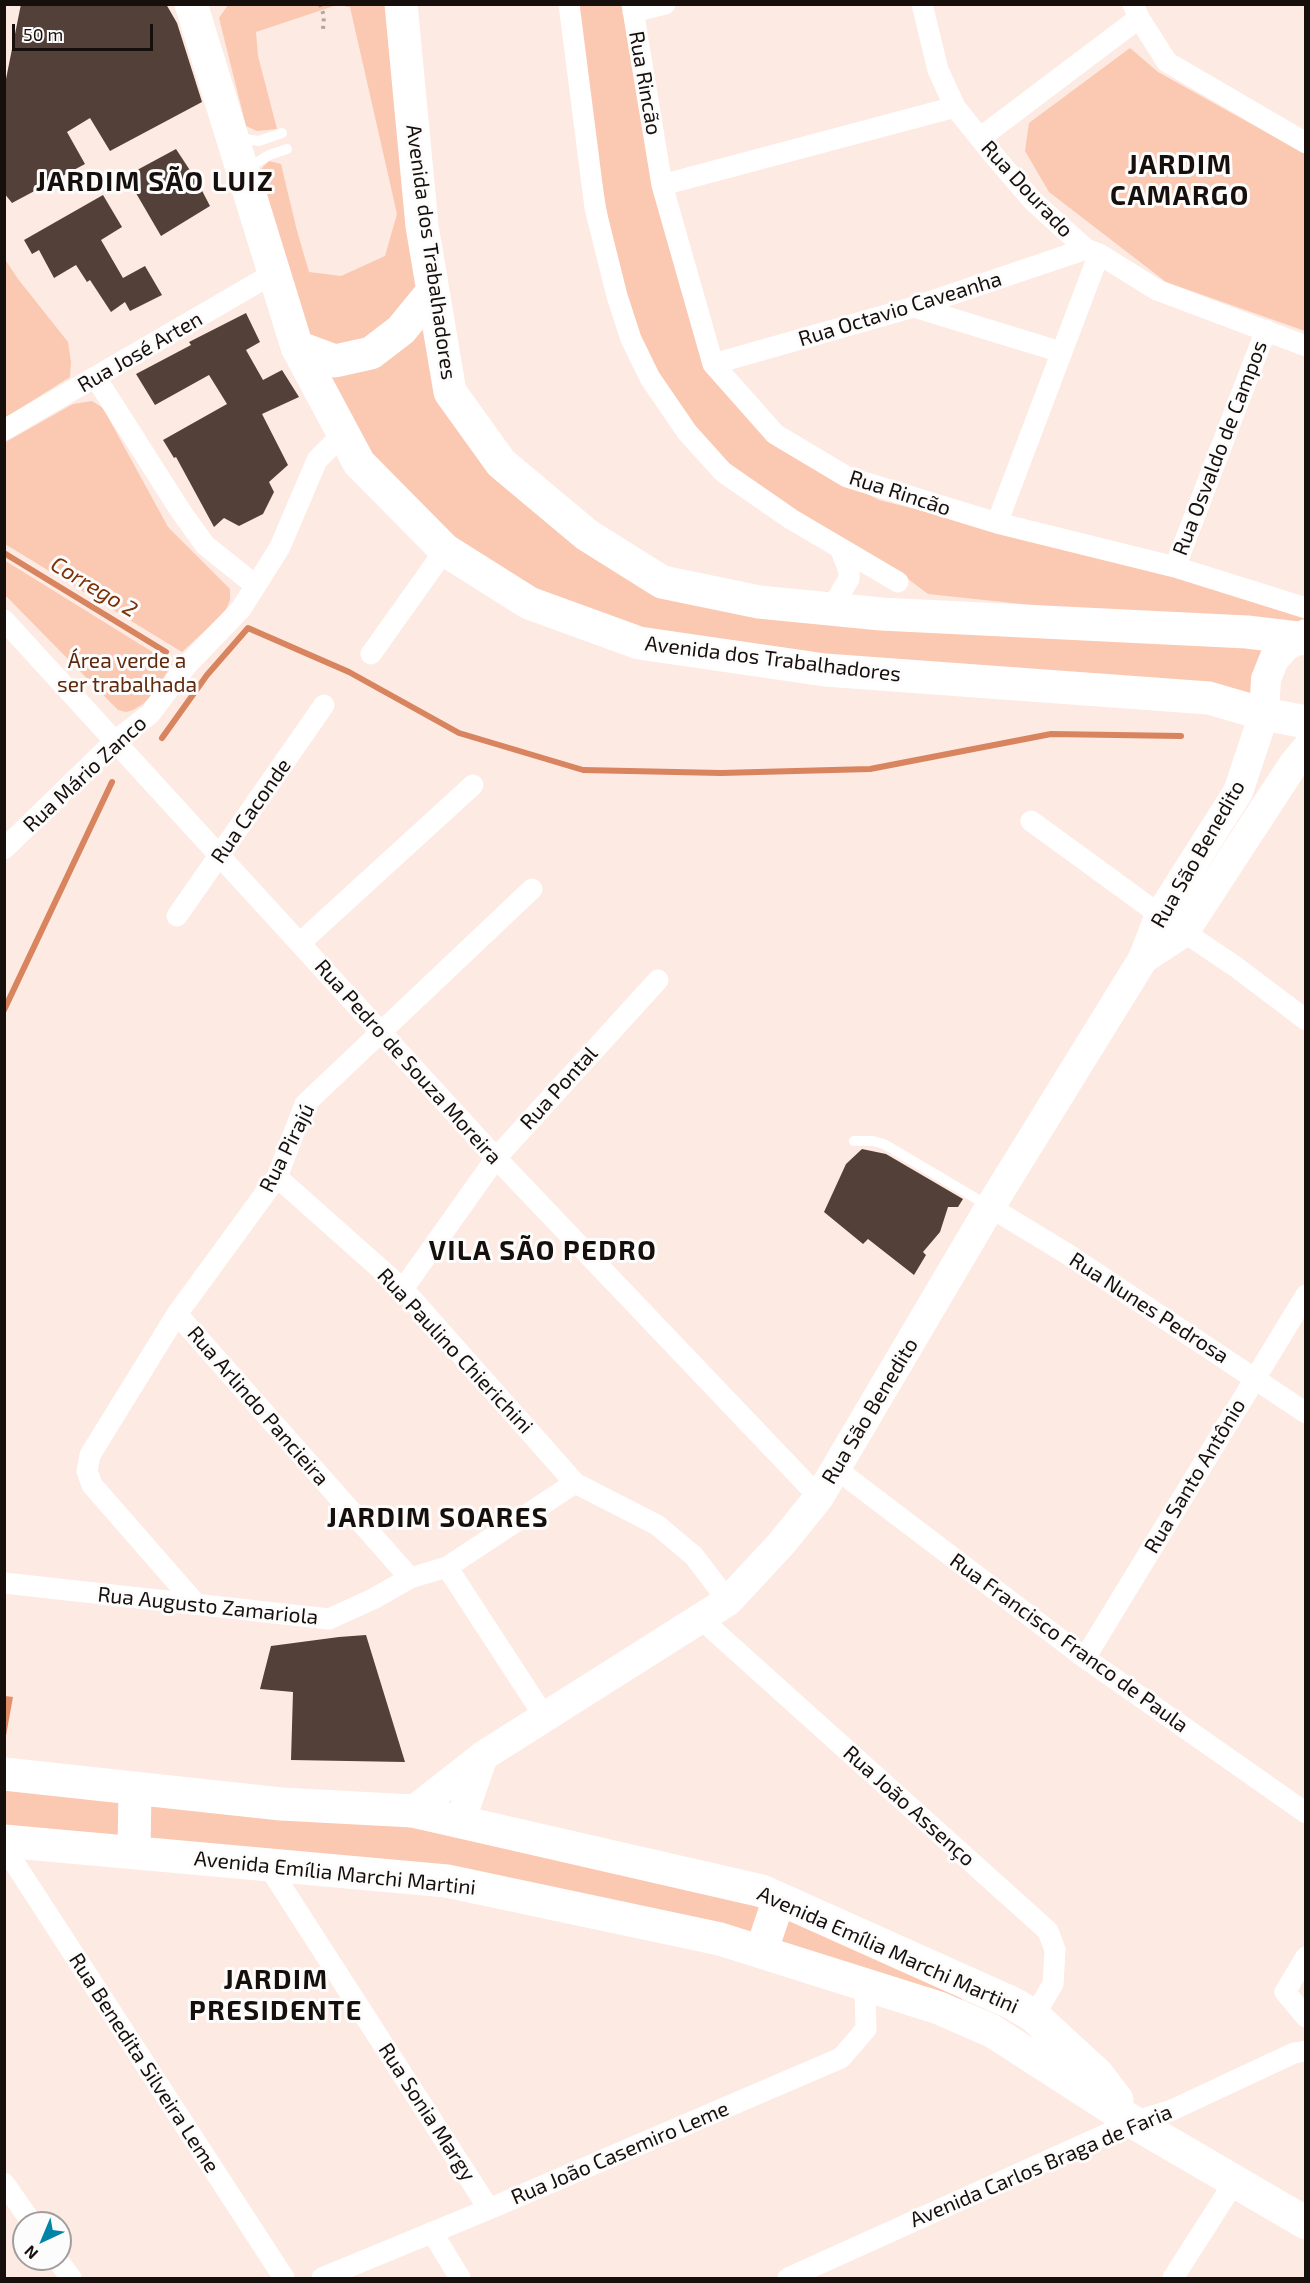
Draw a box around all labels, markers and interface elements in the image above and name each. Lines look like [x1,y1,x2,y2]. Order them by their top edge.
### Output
scale bar [15,12,156,50]
text: 50 m [23,23,63,45]
street label: Rua Rincão [623,29,667,137]
street label: Avenida dos Trabalhadores [401,123,461,381]
street label: Rua Dourado [976,135,1078,243]
district label: JARDIM CAMARGO [1110,149,1250,212]
district label: JARDIM SÃO LUIZ [36,166,274,198]
street label: Rua Octavio Caveanha [795,266,1005,352]
street label: Rua José Arten [73,306,207,398]
street label: Rua Osvaldo de Campos [1167,337,1273,559]
street label: Rua Rincão [846,465,954,521]
water label: Corrego 2 [46,551,142,623]
street label: Avenida dos Trabalhadores [644,631,902,687]
park label: Área verde a ser trabalhada [57,648,197,698]
street label: Rua Mário Zanco [18,711,152,837]
street label: Rua Caconde [206,754,296,868]
street label: Rua São Benedito [1146,776,1250,932]
street label: Rua Pedro de Souza Moreira [309,954,507,1170]
street label: Rua Pontal [515,1041,603,1135]
street label: Rua Pirajú [254,1100,320,1196]
district label: VILA SÃO PEDRO [429,1235,657,1267]
street label: Rua Nunes Pedrosa [1065,1247,1233,1369]
street label: Rua Paulino Chierichini [372,1263,538,1439]
street label: Rua Arlindo Pancieira [182,1321,334,1491]
street label: Rua São Benedito [816,1333,924,1489]
street label: Rua Santo Antônio [1139,1394,1251,1558]
district label: JARDIM SOARES [327,1502,549,1534]
street label: Rua Francisco Franco de Paula [945,1548,1193,1738]
street label: Rua Augusto Zamariola [96,1582,320,1630]
street label: Rua João Assenço [838,1740,980,1872]
street label: Avenida Emília Marchi Martini [193,1846,477,1900]
street label: Avenida Emília Marchi Martini [754,1881,1022,2019]
street label: Rua Benedita Silveira Leme [63,1948,225,2178]
district label: JARDIM PRESIDENTE [189,1964,363,2027]
street label: Rua Sonia Margy [373,2038,481,2186]
street label: Rua João Casemiro Leme [507,2096,733,2210]
street label: Avenida Carlos Braga de Faria [906,2099,1176,2233]
north arrow [12,2211,72,2271]
text: N [20,2242,41,2264]

